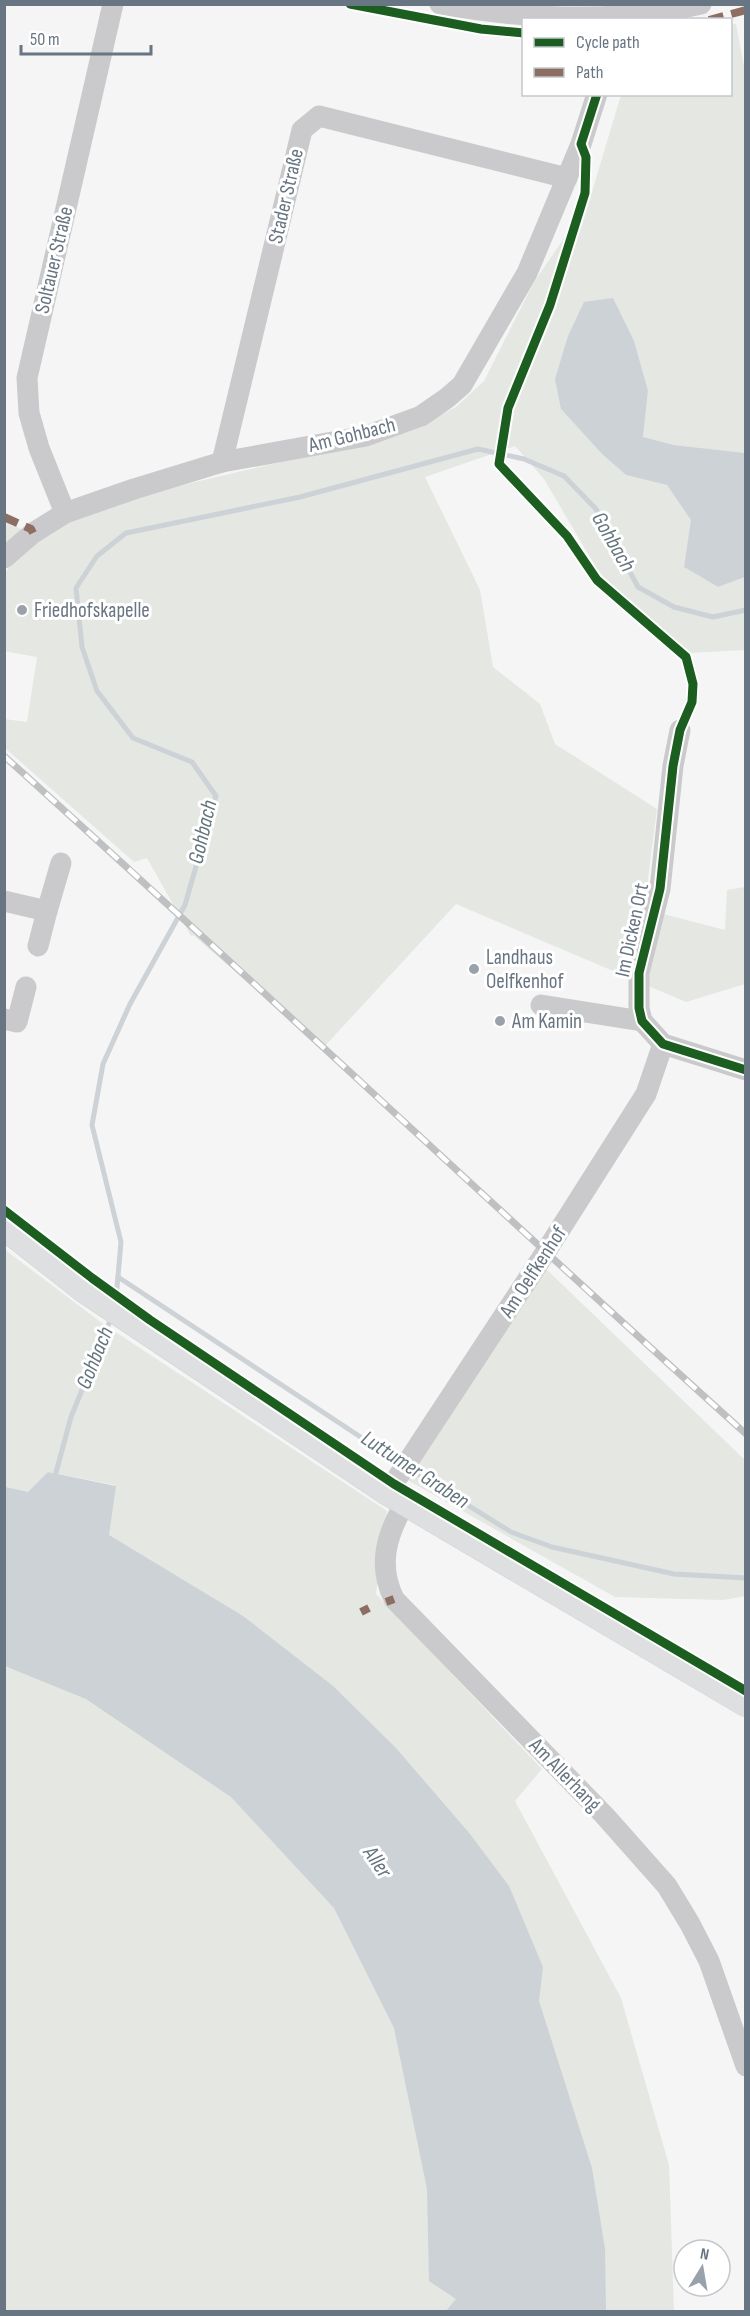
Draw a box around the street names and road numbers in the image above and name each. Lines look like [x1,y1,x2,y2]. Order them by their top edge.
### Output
street label: Stader Straße [263,146,309,246]
street label: Soltauer Straße [30,204,78,316]
street label: Am Gohbach [305,412,398,458]
street label: Im Dicken Ort [610,881,654,979]
street label: Am Oelfkenhof [494,1221,572,1323]
street label: Am Allerhang [523,1732,606,1817]

